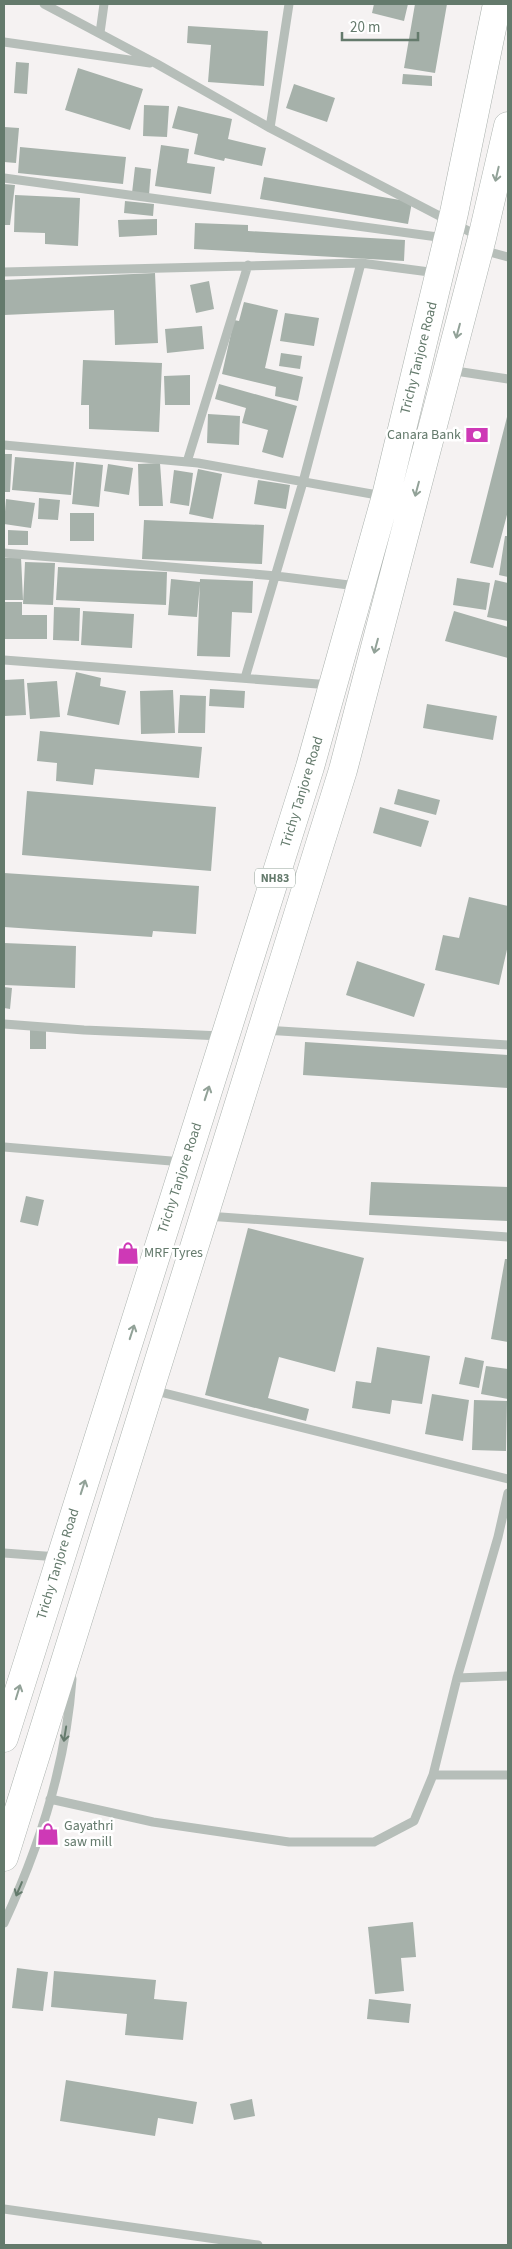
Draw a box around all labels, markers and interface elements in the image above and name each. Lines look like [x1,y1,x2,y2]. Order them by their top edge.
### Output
scale bar [342,10,418,42]
text: 20 m [350,17,380,38]
one-way arrow [492,165,501,181]
street label: Trichy Tanjore Road [395,300,443,416]
one-way arrow [453,323,462,339]
bank icon: Canara Bank [464,422,490,448]
place label: Canara Bank [387,425,461,445]
one-way arrow [412,480,421,496]
one-way arrow [370,637,380,653]
street label: Trichy Tanjore Road [276,734,328,850]
road number: NH83 [255,868,295,888]
one-way arrow [203,1086,212,1102]
street label: Trichy Tanjore Road [153,1120,207,1236]
shop icon: MRF Tyres [115,1240,141,1266]
place label: MRF Tyres [144,1243,203,1263]
one-way arrow [127,1324,137,1340]
one-way arrow [79,1479,88,1495]
street label: Trichy Tanjore Road [32,1506,84,1622]
one-way arrow [14,1684,24,1700]
one-way arrow [60,1726,70,1742]
place label: Gayathri saw mill [64,1816,113,1852]
shop icon: Gayathri saw mill [35,1821,61,1847]
one-way arrow [13,1882,22,1897]

